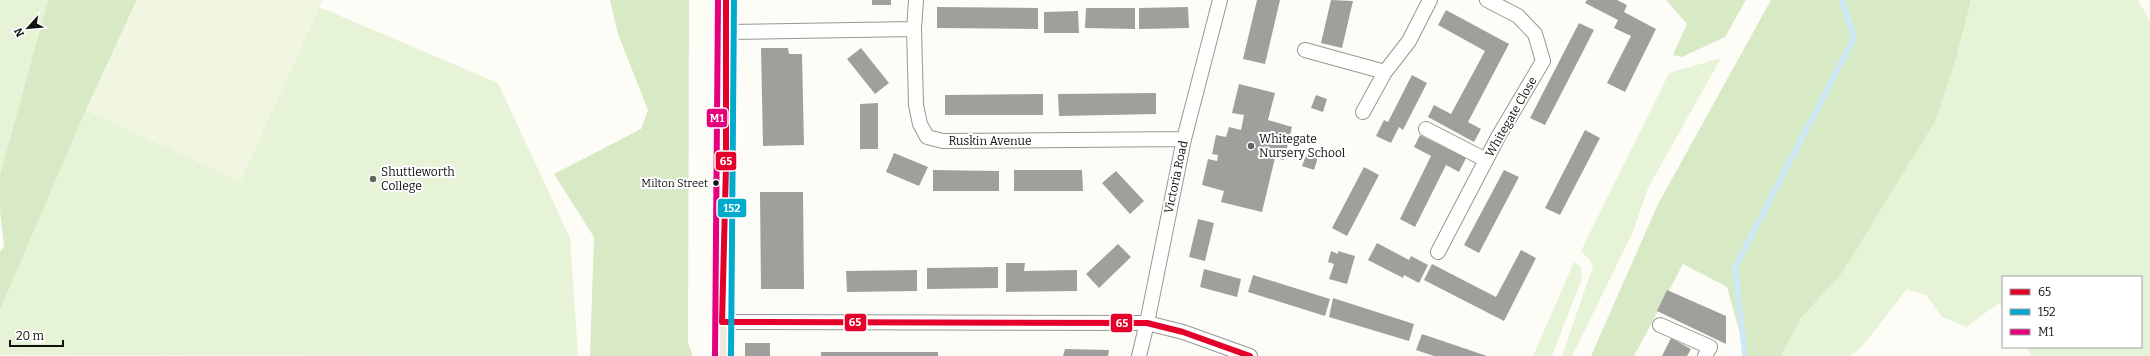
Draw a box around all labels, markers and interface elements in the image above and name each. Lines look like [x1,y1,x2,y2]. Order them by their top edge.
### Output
north arrow [8,8,48,48]
text: N [12,25,27,39]
street label: Whitegate Close [1482,74,1540,160]
line badge: M1 [706,108,728,128]
text: M1 [710,112,724,125]
place label: Whitegate Nursery School [1259,132,1346,160]
street label: Ruskin Avenue [948,134,1032,148]
street label: Victoria Road [1161,139,1191,215]
marker: Whitegate Nursery School [1246,141,1256,151]
line badge: 65 [715,151,737,171]
text: 65 [720,155,732,168]
place label: Shuttleworth College [381,165,455,193]
marker: Shuttleworth College [368,174,378,184]
place label: Milton Street [641,177,708,190]
marker: Milton Street [711,178,721,188]
line badge: 152 [717,198,747,218]
text: 152 [724,202,740,215]
legend [2002,276,2142,348]
text: 65 [2038,285,2051,299]
text: 152 [2038,305,2056,319]
line badge: 65 [844,313,867,332]
line badge: 65 [1110,313,1133,333]
text: 65 [849,316,861,329]
text: 65 [1116,317,1128,330]
scale bar [10,322,63,348]
text: M1 [2038,325,2054,339]
text: 20 m [16,329,45,343]

